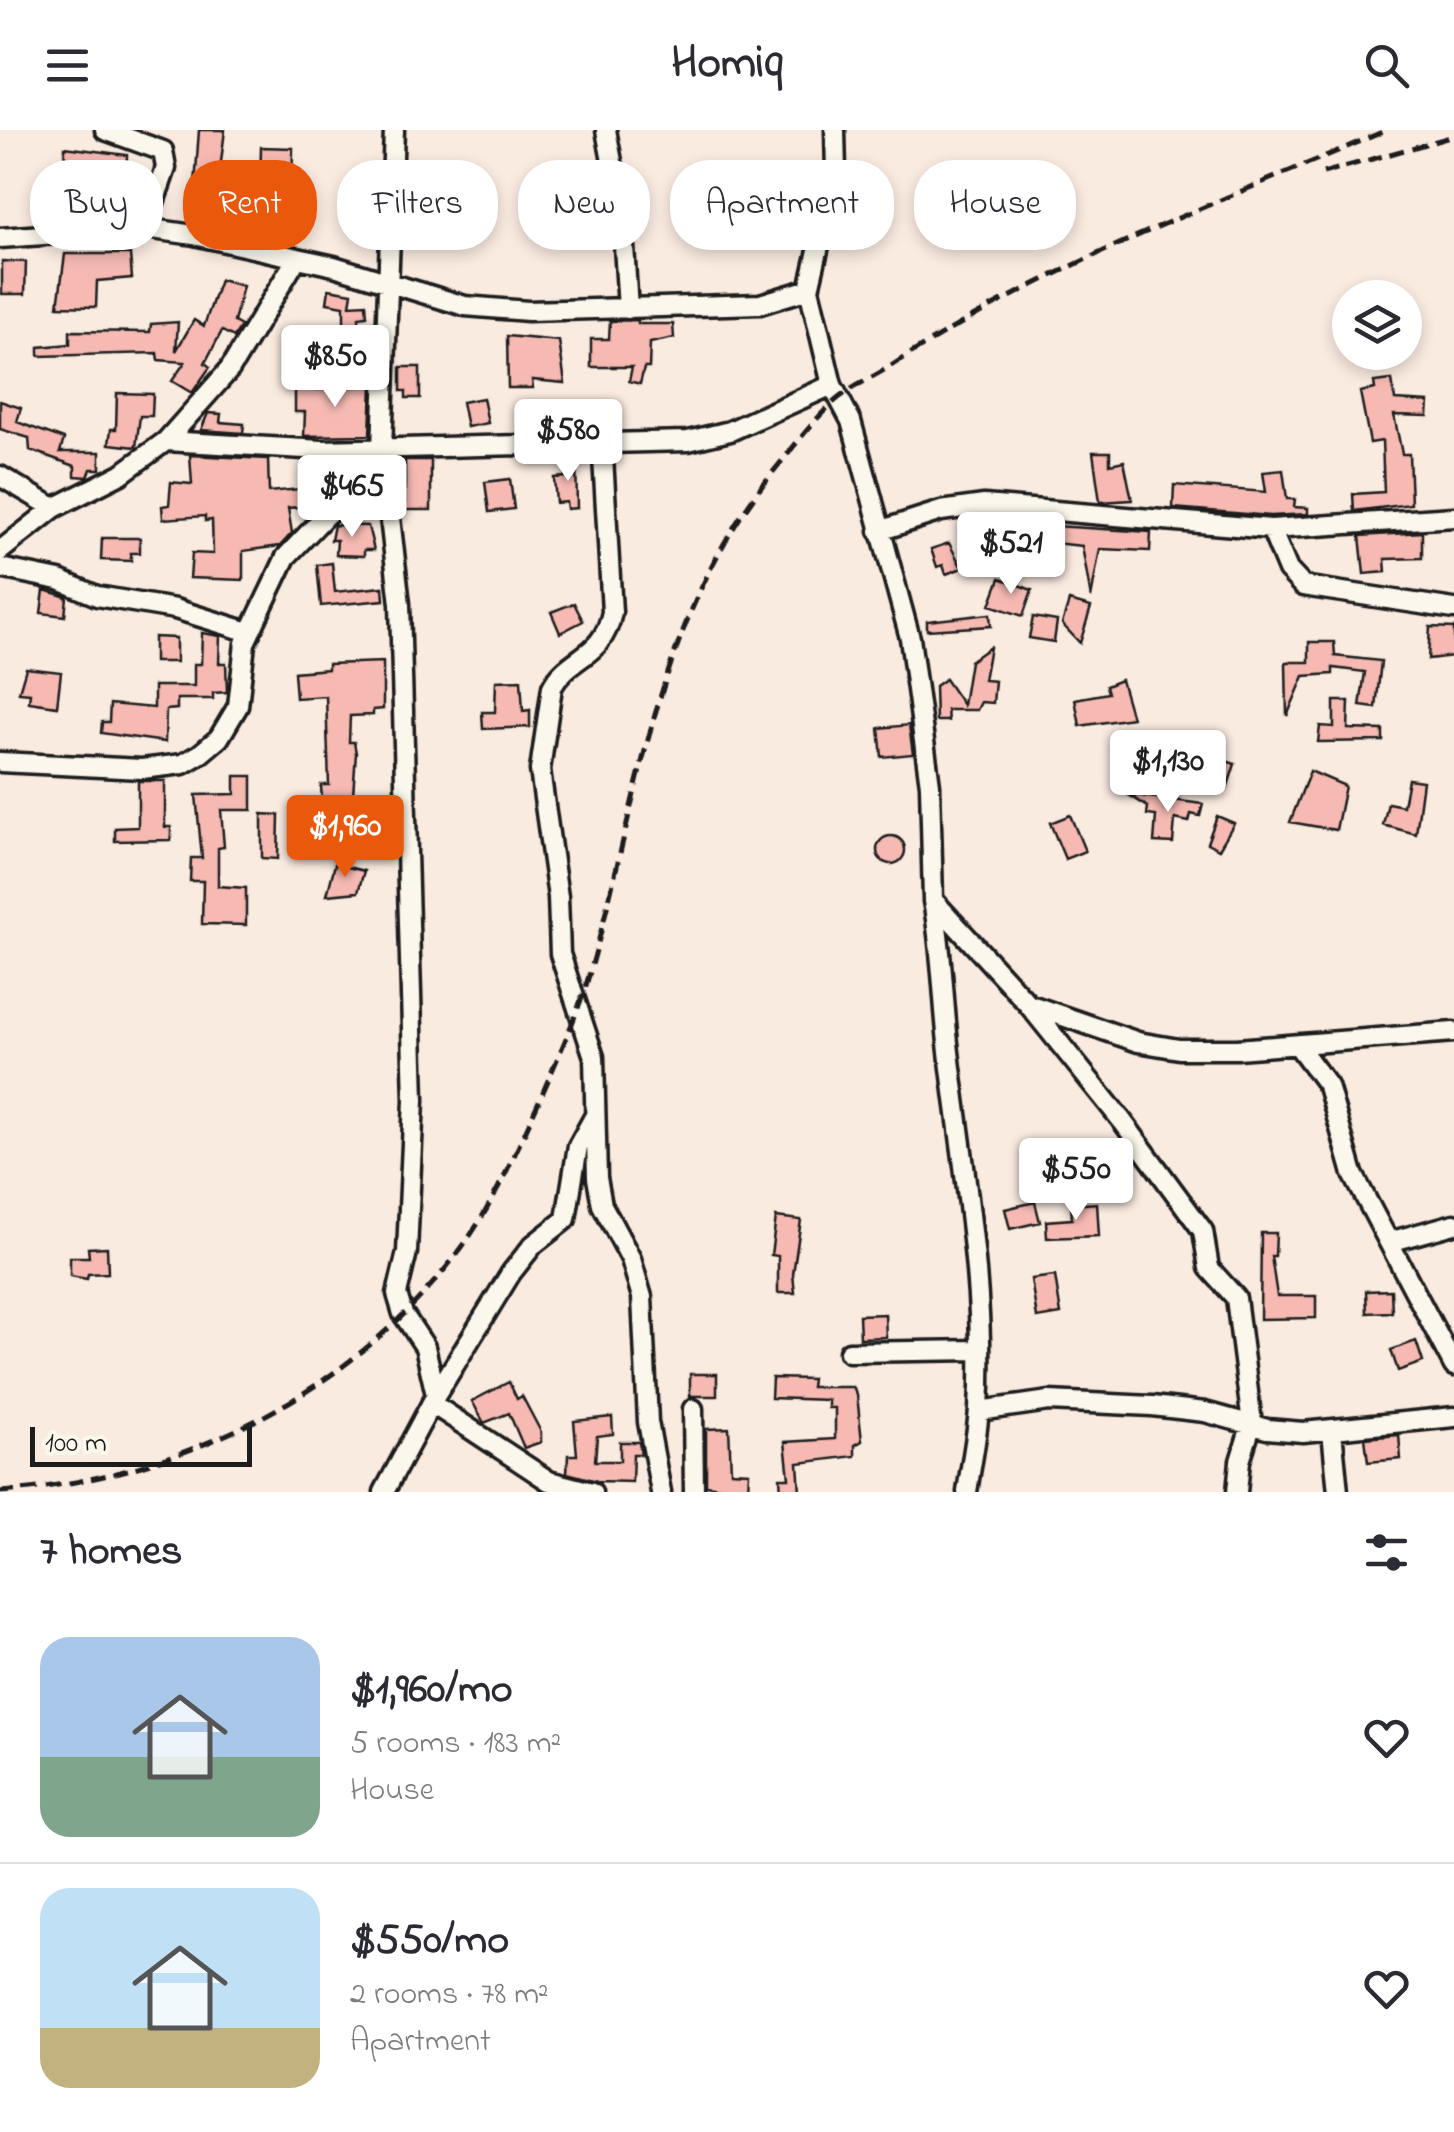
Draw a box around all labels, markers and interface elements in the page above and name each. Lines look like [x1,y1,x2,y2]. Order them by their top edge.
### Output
text: Homiq [671,32,783,98]
icon: menu [40,38,95,93]
icon: search [1359,38,1414,93]
chip: Buy [30,160,163,250]
chip: Rent [183,160,317,250]
chip: Filters [337,160,498,250]
chip: New [518,160,650,250]
chip: Apartment [670,160,894,250]
chip: House [914,160,1076,250]
map controls [1332,280,1422,370]
button: layers [1332,280,1422,370]
pin: $850 [276,325,394,410]
text: $850 [303,334,367,381]
pin: $580 [509,399,627,484]
text: $580 [536,408,600,455]
pin: $465 [293,455,411,540]
text: $465 [320,464,384,511]
pin: $521 [952,512,1070,597]
text: $521 [979,521,1043,568]
pin: $1,130 [1087,730,1249,815]
text: $1,130 [1132,739,1204,786]
pin: $1,960 [264,795,426,880]
text: $1,960 [309,804,381,851]
pin: $550 [1017,1138,1135,1223]
text: $550 [1041,1147,1111,1194]
scale bar [30,1422,252,1466]
text: 100 m [45,1424,107,1465]
text: 7 homes [40,1522,182,1583]
icon: filters [1359,1525,1414,1580]
text: $1,960/mo [350,1660,513,1721]
icon: home [120,1677,240,1797]
icon: heart [1359,1710,1414,1765]
text: 5 rooms · 183 m² [350,1721,561,1768]
text: House [350,1768,434,1815]
text: $550/mo [350,1911,509,1972]
icon: home [120,1928,240,2048]
icon: heart [1359,1961,1414,2016]
text: 2 rooms · 78 m² [350,1972,549,2019]
text: Apartment [350,2019,491,2066]

